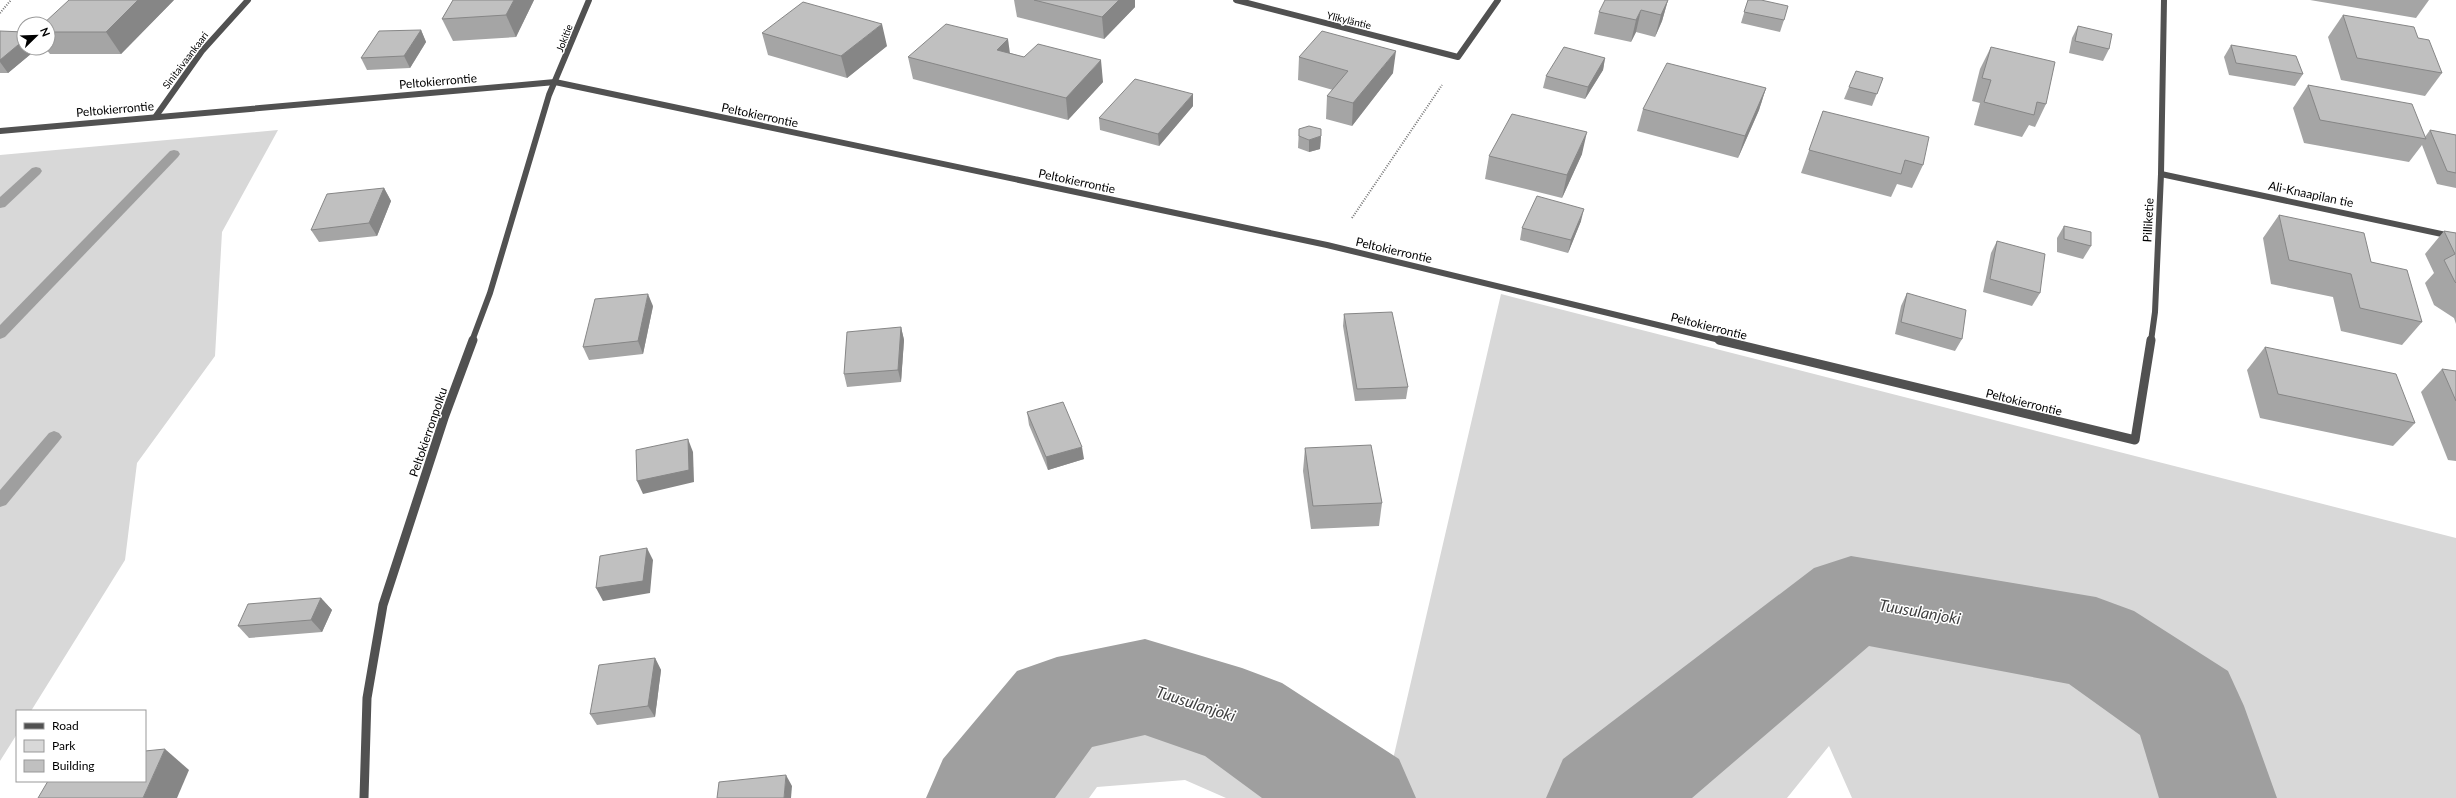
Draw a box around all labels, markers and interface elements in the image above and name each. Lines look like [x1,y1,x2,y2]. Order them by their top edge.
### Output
street label: Ylikyläntie [1325,9,1373,31]
north arrow [16,16,56,56]
street label: Jokitie [553,22,575,54]
text: N [38,25,53,38]
street label: Sinitaivaankaari [160,29,210,91]
street label: Peltokierrontie [398,70,478,92]
street label: Peltokierrontie [75,98,155,120]
street label: Peltokierrontie [720,100,800,130]
street label: Peltokierrontie [1037,166,1117,196]
street label: Ali-Knaapilan tie [2267,178,2355,210]
street label: Pilliketie [2139,197,2157,243]
street label: Peltokierrontie [1354,234,1434,266]
street label: Peltokierrontie [1669,309,1749,343]
street label: Peltokierronpolku [406,385,450,479]
street label: Peltokierrontie [1984,385,2064,419]
water label: Tuusulanjoki [1878,594,1963,628]
water label: Tuusulanjoki [1154,681,1239,725]
legend [16,710,146,782]
text: Road [52,718,79,733]
text: Park [52,738,76,753]
text: Building [52,758,95,773]

